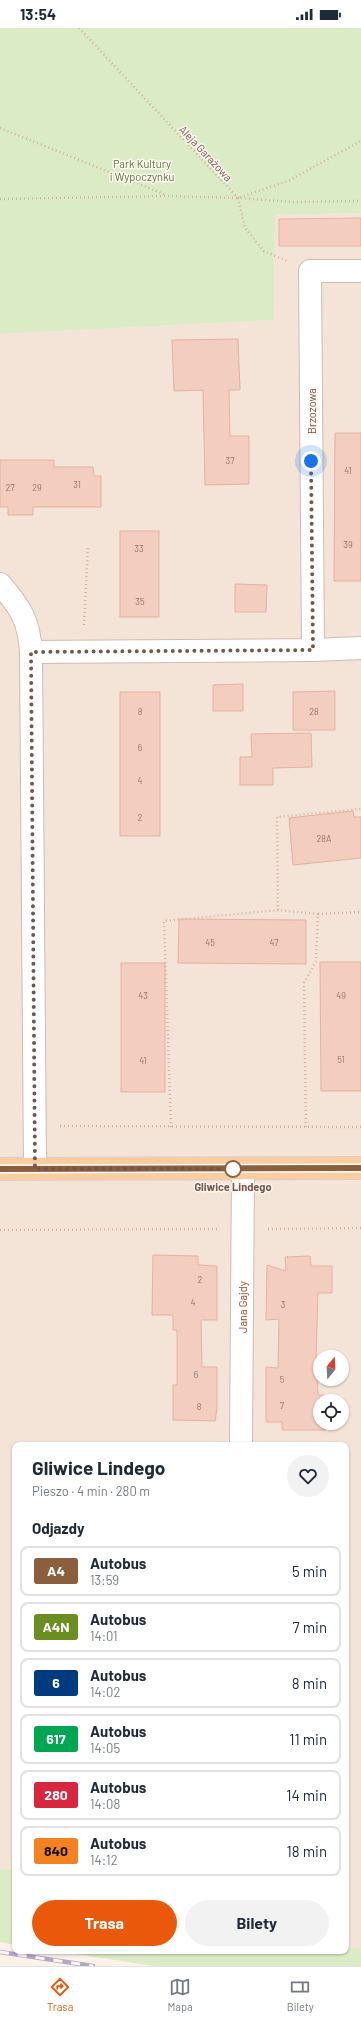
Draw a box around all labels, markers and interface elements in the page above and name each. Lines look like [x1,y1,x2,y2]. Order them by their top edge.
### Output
text: 13:54 [20,5,56,23]
street label: Aleja Garażowa [177,122,235,184]
park label: Park Kultury i Wypoczynku [110,157,174,183]
street label: Brzozowa [305,388,318,434]
your location [301,451,321,471]
house number: 37 [226,455,235,466]
house number: 41 [344,465,352,476]
house number: 31 [73,479,81,490]
house number: 27 [5,482,15,493]
house number: 29 [32,482,42,493]
house number: 39 [343,539,353,550]
house number: 33 [134,543,144,554]
house number: 35 [135,596,145,607]
house number: 8 [138,706,143,717]
house number: 28 [309,706,319,717]
house number: 6 [138,742,143,753]
house number: 4 [138,775,143,786]
house number: 2 [138,812,143,823]
house number: 28A [317,833,332,844]
house number: 45 [205,937,215,948]
house number: 47 [270,937,279,948]
house number: 43 [138,990,148,1001]
house number: 49 [336,990,346,1001]
house number: 51 [337,1054,345,1065]
house number: 41 [139,1055,147,1066]
marker: Gliwice Lindego [224,1160,242,1178]
place label: Gliwice Lindego [194,1180,272,1193]
house number: 2 [198,1274,203,1285]
street label: Jana Gajdy [236,1281,249,1333]
house number: 4 [191,1297,196,1308]
house number: 3 [281,1299,286,1310]
north arrow [313,1350,349,1386]
map controls [313,1350,349,1430]
house number: 6 [194,1369,199,1380]
house number: 5 [280,1374,285,1385]
button: locate [313,1394,349,1430]
house number: 7 [280,1400,285,1411]
house number: 8 [197,1401,202,1412]
button: heart [287,1455,329,1497]
text: Gliwice Lindego [32,1456,165,1479]
text: Pieszo · 4 min · 280 m [32,1483,150,1499]
text: Odjazdy [32,1519,84,1537]
text: Autobus [90,1554,146,1572]
text: A4 [47,1562,65,1579]
text: 5 min [292,1562,327,1580]
text: 13:59 [90,1572,119,1588]
text: Autobus [90,1610,146,1628]
text: A4N [42,1618,70,1635]
text: 7 min [293,1618,327,1636]
text: 14:01 [90,1628,118,1644]
text: Autobus [90,1666,146,1684]
text: 6 [52,1674,60,1691]
text: 8 min [292,1674,327,1692]
text: 14:02 [90,1684,120,1700]
text: Autobus [90,1722,146,1740]
text: 617 [46,1730,66,1747]
text: 11 min [289,1730,327,1748]
text: 14:05 [90,1740,120,1756]
text: Autobus [90,1778,146,1796]
text: 280 [44,1786,68,1803]
text: 14 min [286,1786,327,1804]
text: 14:08 [90,1796,120,1812]
text: Autobus [90,1834,146,1852]
text: 840 [44,1842,68,1859]
text: 18 min [287,1842,327,1860]
text: 14:12 [90,1852,118,1868]
button: Trasa [32,1900,177,1946]
button: Bilety [185,1900,329,1946]
tab: Trasa [47,1976,73,2013]
tab: Mapa [167,1976,193,2013]
tab: Bilety [287,1976,314,2013]

